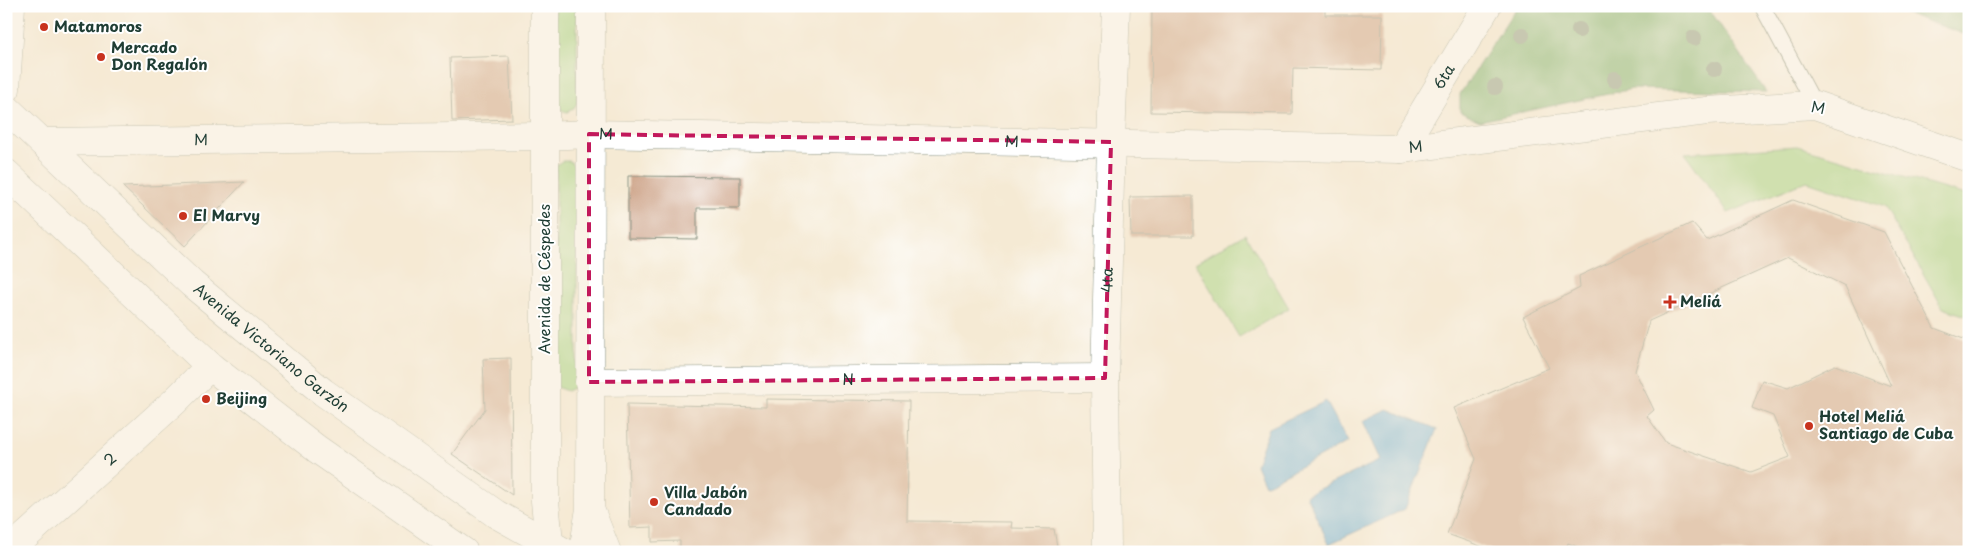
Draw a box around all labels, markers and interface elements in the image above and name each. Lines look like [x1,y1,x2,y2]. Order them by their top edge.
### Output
place label: Matamoros [54,14,142,37]
marker: Matamoros [38,21,50,33]
place label: Mercado Don Regalón [111,35,208,75]
marker: Mercado Don Regalón [95,51,107,63]
street label: 6ta [1426,59,1460,93]
street label: M [1809,94,1827,119]
street label: M [599,121,613,144]
street label: M [194,127,208,150]
street label: M [1005,129,1019,152]
street label: M [1407,133,1424,158]
place label: El Marvy [193,203,260,226]
street label: Avenida de Céspedes [532,204,555,354]
marker: El Marvy [177,210,189,222]
street label: 4ta [1094,266,1118,293]
street label: Avenida Victoriano Garzón [189,277,355,417]
place label: Meliá [1680,289,1722,312]
marker: Meliá [1664,296,1676,308]
street label: N [842,367,854,390]
place label: Beijing [216,386,267,409]
marker: Beijing [200,393,212,405]
place label: Hotel Meliá Santiago de Cuba [1819,404,1954,444]
marker: Hotel Meliá Santiago de Cuba [1803,420,1815,432]
street label: 2 [98,446,121,470]
place label: Villa Jabón Candado [664,480,747,520]
marker: Villa Jabón Candado [648,496,660,508]

